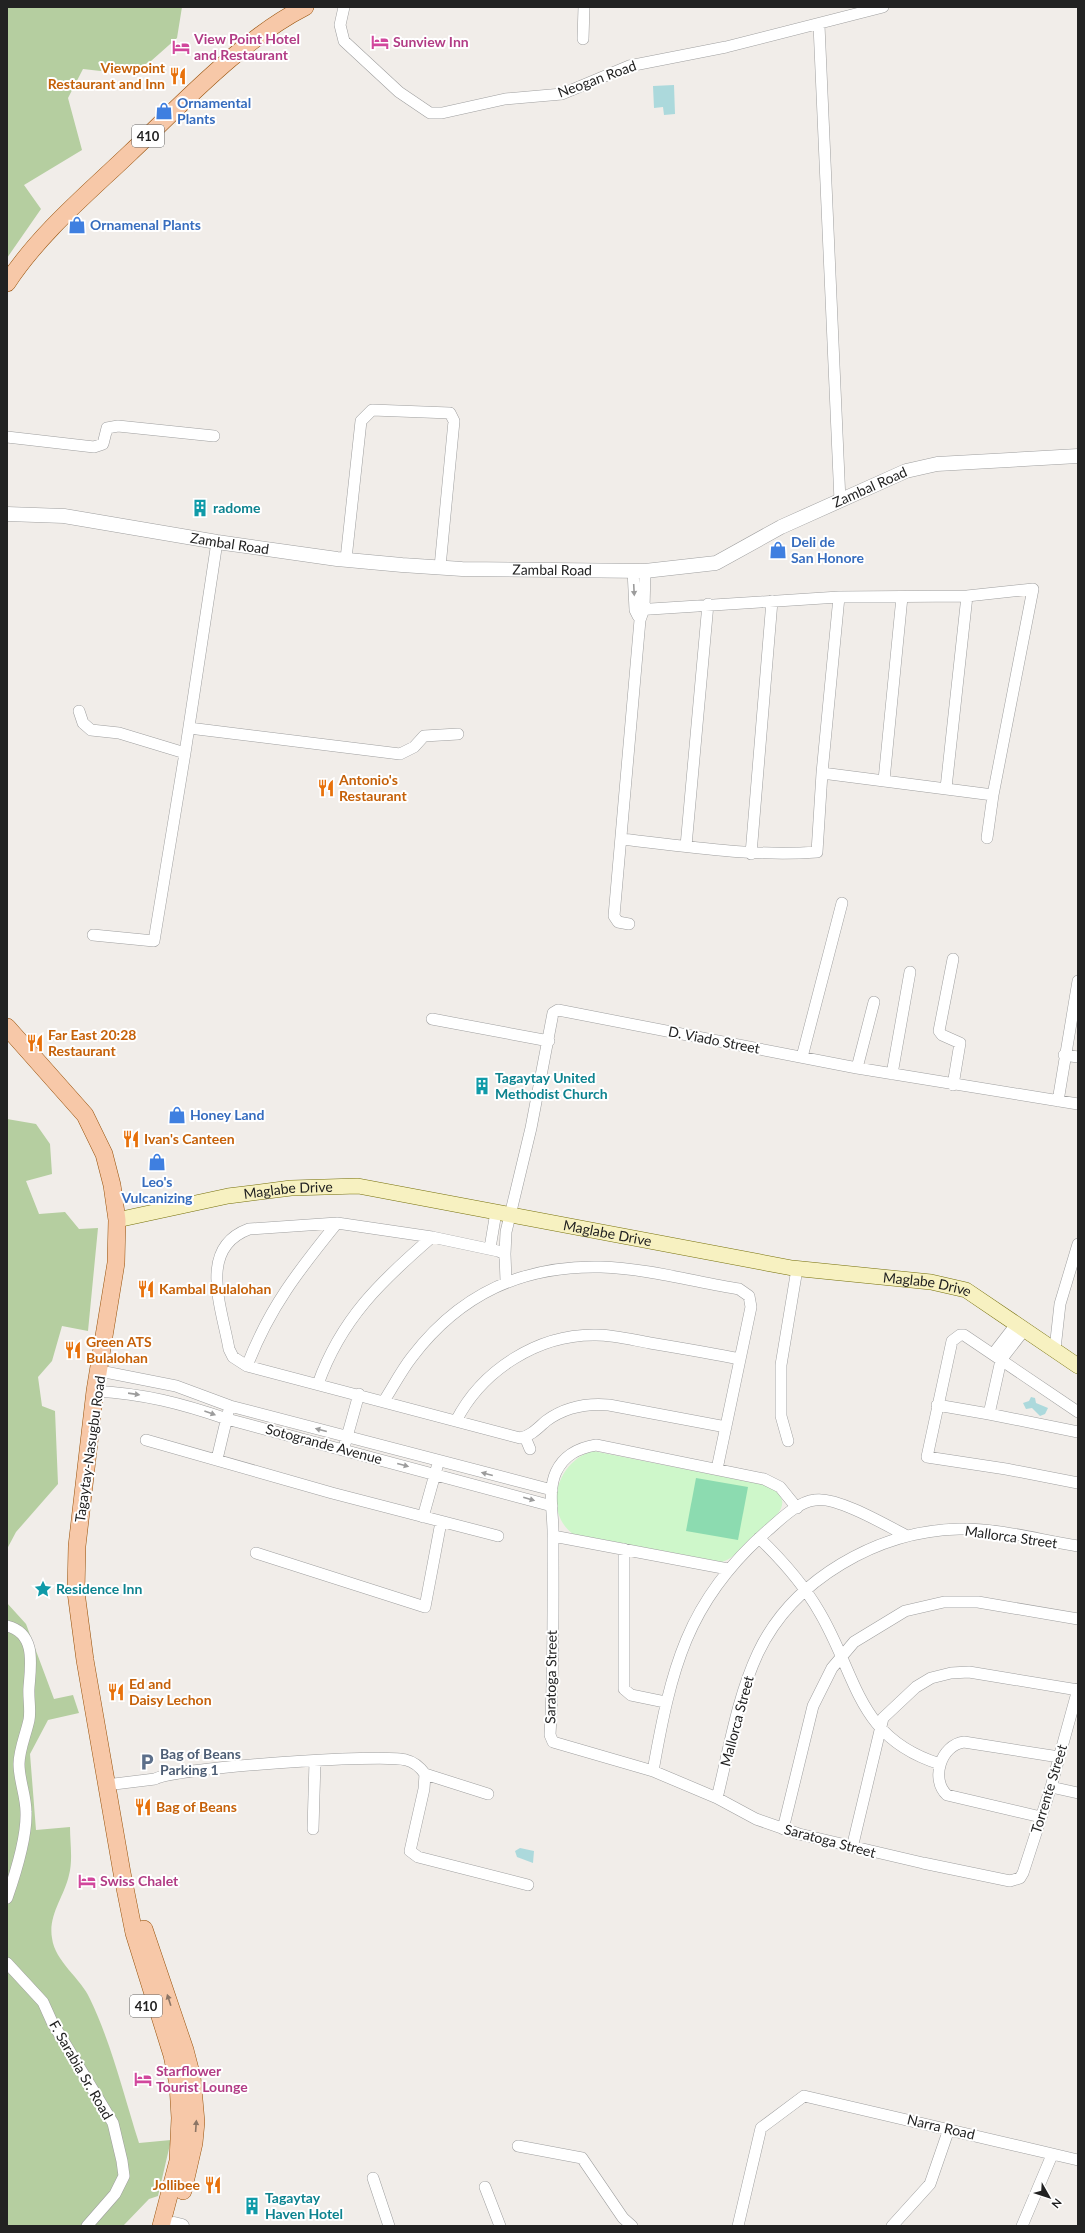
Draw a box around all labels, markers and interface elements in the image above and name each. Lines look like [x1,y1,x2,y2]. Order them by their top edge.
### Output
place label: View Point Hotel and Restaurant [193,30,300,63]
hotel icon: Sunview Inn [370,32,390,52]
place label: Sunview Inn [393,33,469,50]
hotel icon: View Point Hotel and Restaurant [171,37,191,57]
street label: Neogan Road [555,56,638,101]
place label: Viewpoint Restaurant and Inn [48,59,166,92]
restaurant icon: Viewpoint Restaurant and Inn [168,66,188,86]
place label: Ornamental Plants [177,94,251,127]
shop icon: Ornamental Plants [154,101,174,121]
road number: 410 [132,125,164,147]
shop icon: Ornamenal Plants [67,215,87,235]
place label: Ornamenal Plants [90,216,201,233]
street label: Zambal Road [830,463,910,511]
building icon: radome [190,498,210,518]
place label: radome [213,499,261,516]
street label: Zambal Road [189,529,270,557]
place label: Deli de San Honore [791,533,865,566]
shop icon: Deli de San Honore [768,540,788,560]
street label: Zambal Road [512,561,592,578]
one-way arrow [631,584,638,596]
place label: Antonio's Restaurant [338,771,407,804]
restaurant icon: Antonio's Restaurant [316,778,336,798]
street label: D. Viado Street [667,1022,761,1057]
place label: Far East 20:28 Restaurant [48,1026,136,1059]
restaurant icon: Far East 20:28 Restaurant [25,1033,45,1053]
place label: Tagaytay United Methodist Church [495,1069,608,1102]
building icon: Tagaytay United Methodist Church [472,1076,492,1096]
shop icon: Honey Land [167,1105,187,1125]
place label: Honey Land [190,1106,264,1123]
restaurant icon: Ivan's Canteen [121,1129,141,1149]
place label: Ivan's Canteen [144,1130,235,1147]
shop icon: Leo's Vulcanizing [147,1152,167,1172]
place label: Leo's Vulcanizing [121,1173,193,1206]
street label: Maglabe Drive [242,1178,333,1202]
street label: Maglabe Drive [562,1216,653,1249]
street label: Maglabe Drive [882,1268,976,1300]
restaurant icon: Kambal Bulalohan [136,1279,156,1299]
place label: Kambal Bulalohan [159,1280,271,1297]
place label: Green ATS Bulalohan [86,1333,152,1366]
restaurant icon: Green ATS Bulalohan [63,1340,83,1360]
street label: Tagaytay-Nasugbu Road [71,1374,108,1523]
one-way arrow [128,1391,140,1397]
one-way arrow [205,1411,217,1417]
street label: Sotogrande Avenue [264,1420,384,1467]
one-way arrow [314,1427,326,1433]
one-way arrow [398,1462,410,1468]
one-way arrow [481,1470,493,1476]
one-way arrow [523,1496,535,1502]
street label: Mallorca Street [964,1522,1058,1551]
place icon: Residence Inn [33,1579,53,1599]
place label: Residence Inn [56,1580,142,1597]
street label: Saratoga Street [541,1630,560,1724]
street label: Mallorca Street [716,1674,757,1768]
place label: Ed and Daisy Lechon [129,1675,212,1708]
restaurant icon: Ed and Daisy Lechon [106,1682,126,1702]
street label: Torrente Street [1027,1742,1070,1835]
place label: Bag of Beans Parking 1 [160,1745,241,1778]
parking icon: Bag of Beans Parking 1 [137,1752,157,1772]
restaurant icon: Bag of Beans [133,1797,153,1817]
place label: Bag of Beans [156,1798,237,1815]
street label: Saratoga Street [783,1820,878,1861]
hotel icon: Swiss Chalet [77,1871,97,1891]
place label: Swiss Chalet [100,1872,179,1889]
one-way arrow [166,1994,172,2006]
road number: 410 [130,1995,162,2017]
street label: F. Sarabia Sr. Road [46,2017,117,2122]
place label: Starflower Tourist Lounge [156,2062,248,2095]
hotel icon: Starflower Tourist Lounge [133,2069,153,2089]
street label: Narra Road [906,2110,977,2143]
one-way arrow [192,2120,199,2132]
restaurant icon: Jollibee [203,2175,223,2195]
place label: Jollibee [153,2176,201,2193]
north arrow [1029,2177,1069,2217]
place label: Tagaytay Haven Hotel [265,2189,343,2222]
building icon: Tagaytay Haven Hotel [242,2196,262,2216]
text: N [1049,2196,1065,2211]

